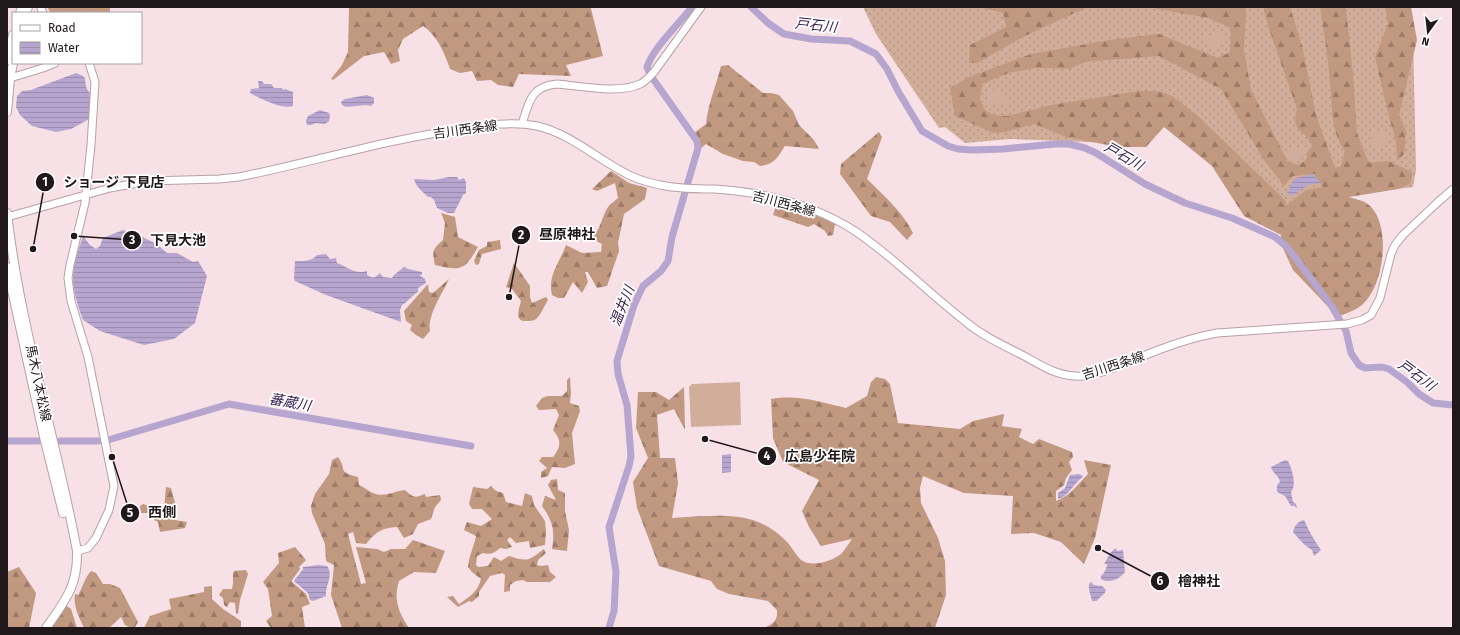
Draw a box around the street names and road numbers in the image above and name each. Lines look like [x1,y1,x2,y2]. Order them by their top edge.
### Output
street label: 吉川西条線 [432,118,498,141]
street label: 吉川西条線 [751,188,817,219]
street label: 馬木八本松線 [23,343,54,423]
street label: 吉川西条線 [1080,348,1146,383]

